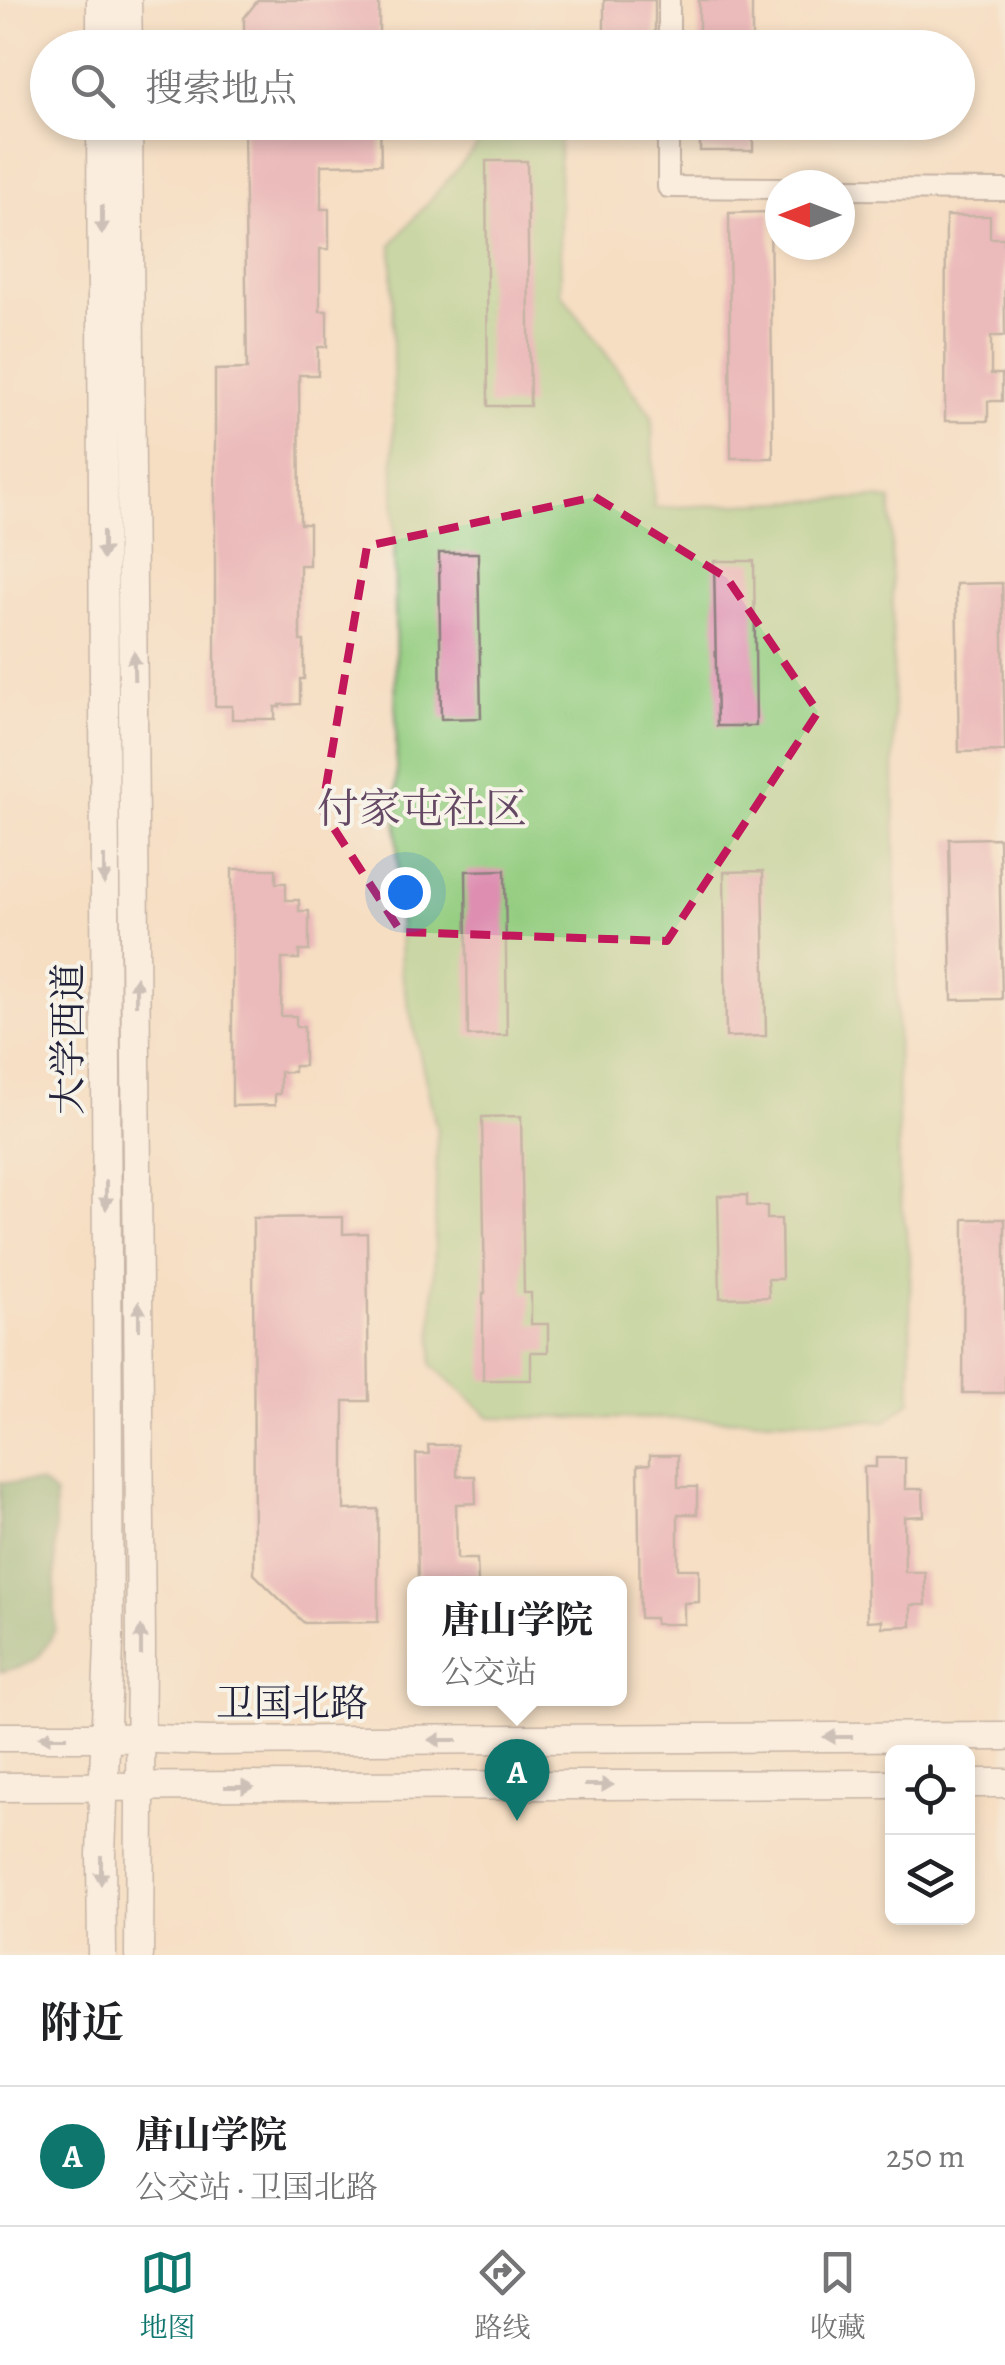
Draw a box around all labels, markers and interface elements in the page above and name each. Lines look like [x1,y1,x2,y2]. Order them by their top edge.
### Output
search box [30,30,975,140]
icon: search [65,58,120,113]
text: 搜索地点 [145,62,297,114]
north arrow [765,170,855,260]
one-way arrow [94,204,110,236]
one-way arrow [95,529,111,561]
one-way arrow [126,650,142,682]
district label: 付家屯社区 [317,780,527,837]
one-way arrow [97,854,113,886]
your location [380,867,431,918]
street label: 大学西道 [42,963,94,1115]
one-way arrow [128,975,144,1007]
one-way arrow [98,1179,114,1211]
one-way arrow [131,1300,147,1332]
popup [407,1576,627,1706]
text: 唐山学院 [441,1594,593,1646]
one-way arrow [133,1625,149,1657]
text: 公交站 [441,1650,537,1694]
street label: 卫国北路 [216,1677,368,1729]
one-way arrow [37,1729,69,1745]
one-way arrow [821,1729,853,1745]
one-way arrow [426,1732,458,1748]
pin: A [484,1738,550,1821]
map controls [885,1745,975,1925]
button: locate [885,1745,975,1835]
one-way arrow [583,1777,615,1793]
one-way arrow [223,1779,255,1795]
button: layers [885,1835,975,1925]
one-way arrow [93,1855,109,1887]
text: 附近 [40,1994,124,2051]
text: 唐山学院 [135,2109,287,2161]
text: A [62,2134,83,2178]
text: 250 m [886,2134,965,2178]
text: 公交站 · 卫国北路 [135,2165,378,2209]
tab: 地图 [139,2245,196,2347]
tab: 路线 [474,2245,531,2347]
tab: 收藏 [809,2245,866,2347]

